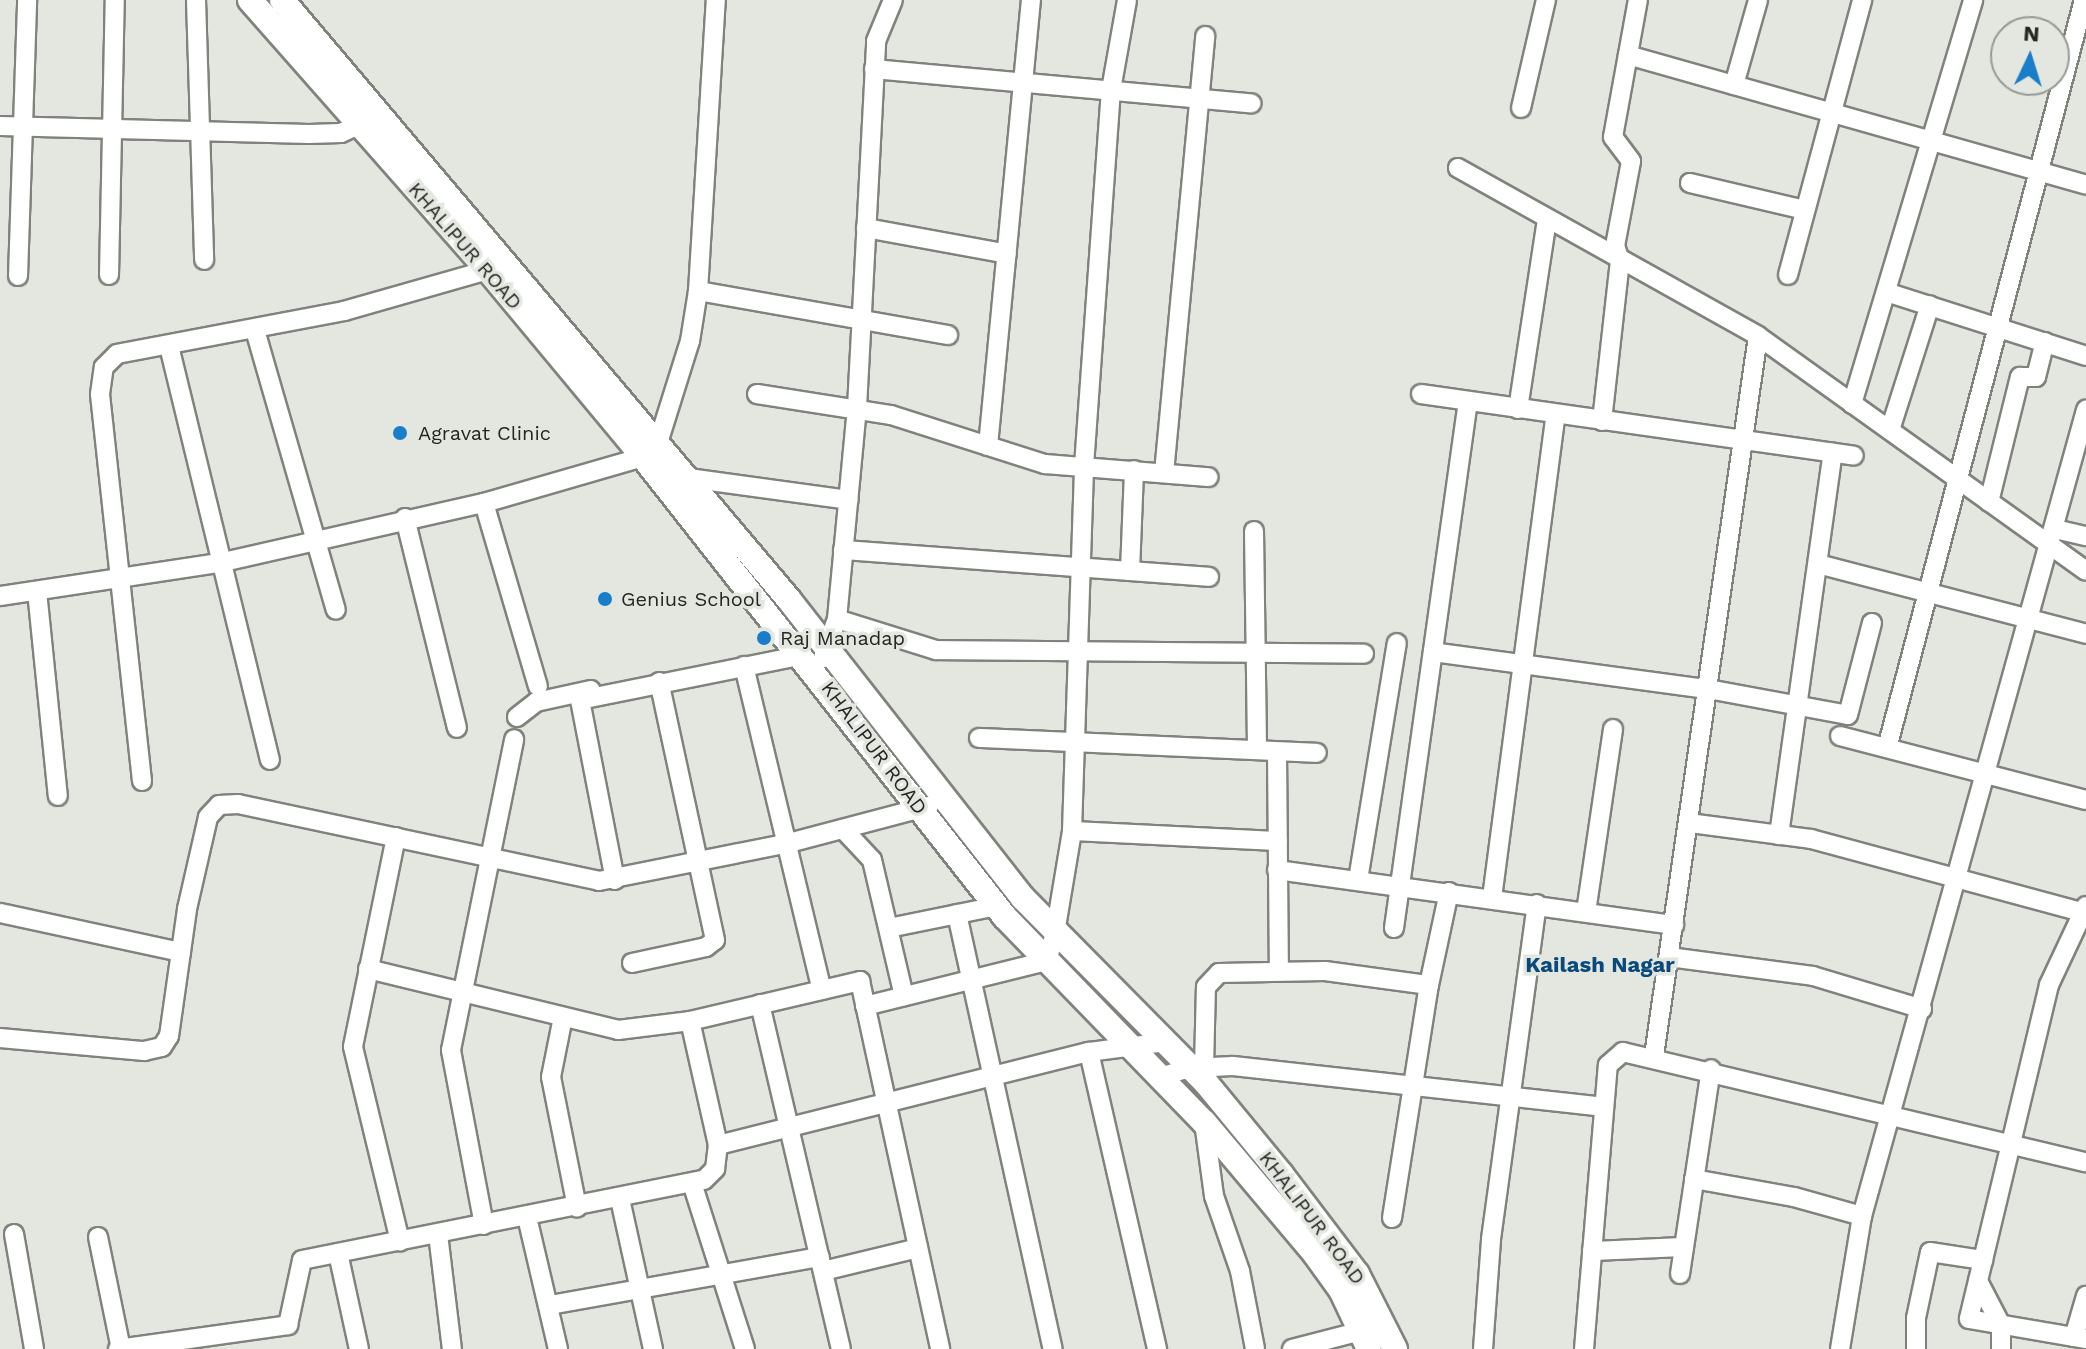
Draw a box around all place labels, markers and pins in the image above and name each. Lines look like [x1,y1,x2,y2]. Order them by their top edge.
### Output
place label: Agravat Clinic [418,421,551,445]
marker: Agravat Clinic [389,422,411,444]
place label: Genius School [621,587,761,611]
marker: Genius School [596,590,614,608]
place label: Raj Manadap [780,626,905,650]
marker: Raj Manadap [755,629,773,647]

